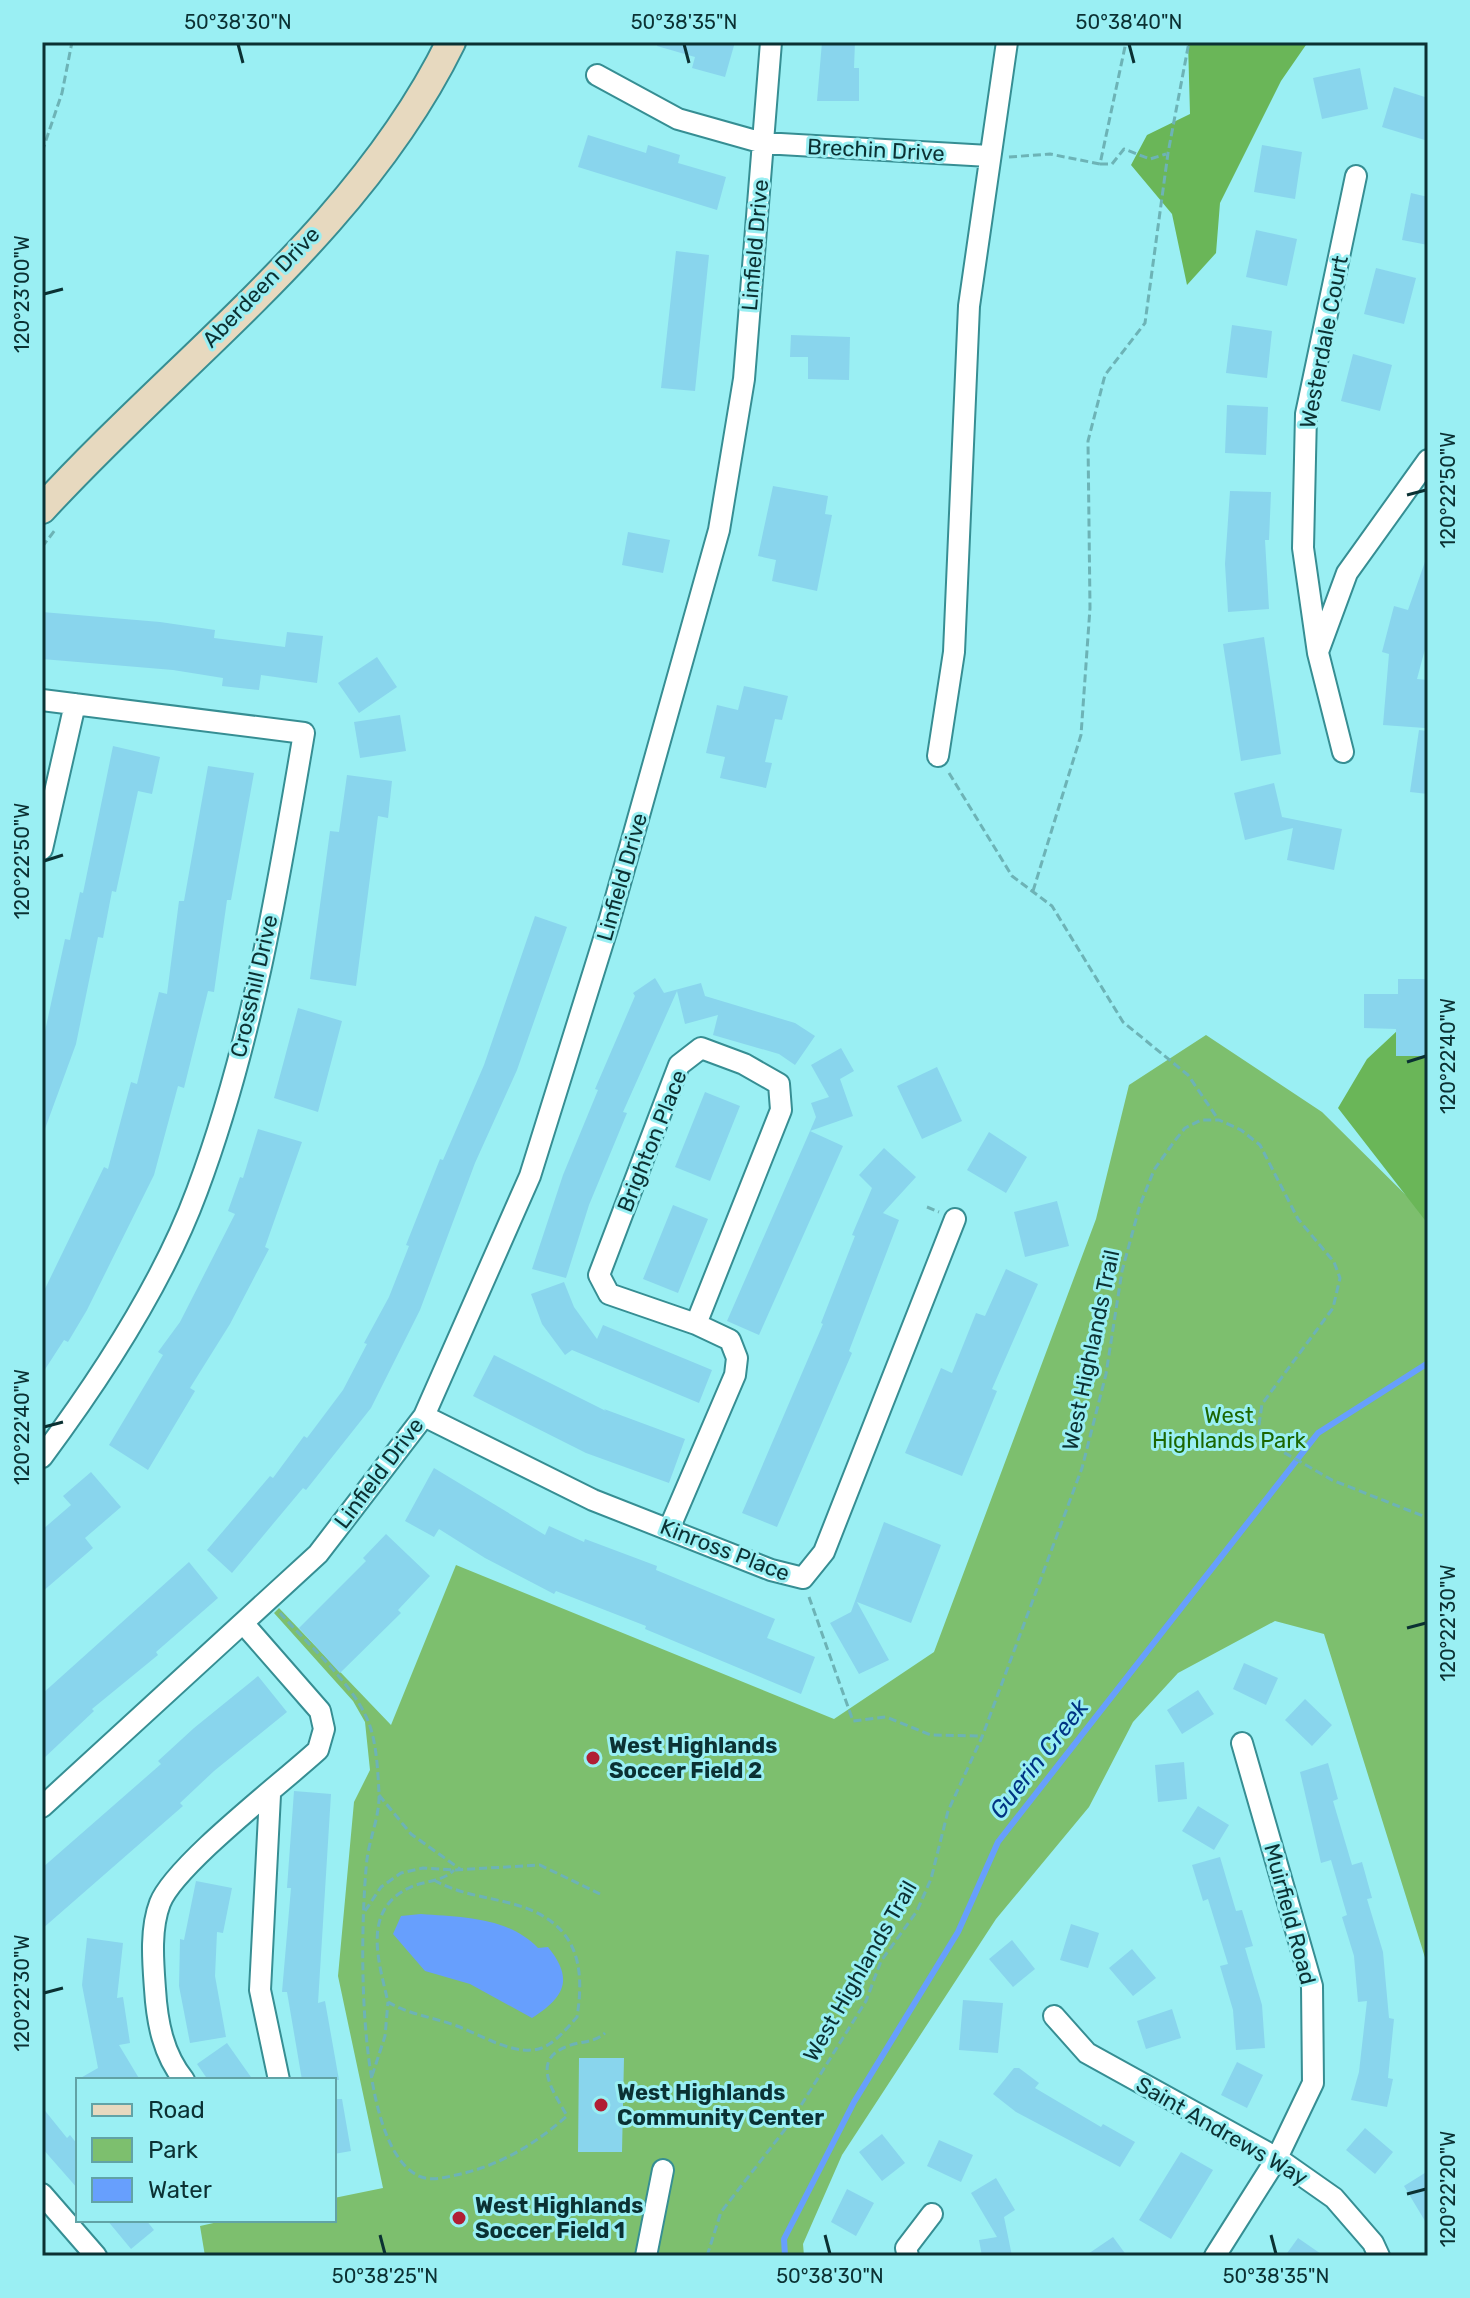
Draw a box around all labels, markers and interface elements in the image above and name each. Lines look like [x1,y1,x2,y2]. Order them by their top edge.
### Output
text: 50°38'30"N [184,10,292,34]
text: 50°38'35"N [631,10,737,34]
text: 50°38'40"N [1076,10,1182,34]
street label: Brechin Drive [807,133,945,167]
street label: Linfield Drive [736,178,774,312]
street label: Aberdeen Drive [197,221,325,353]
text: 120°23'00"W [10,235,34,353]
street label: Westerdale Court [1294,253,1354,431]
text: 120°22'50"W [1436,432,1460,548]
text: 120°22'50"W [10,803,34,919]
street label: Linfield Drive [591,810,653,944]
street label: Crosshill Drive [224,912,284,1060]
text: 120°22'40"W [1436,998,1460,1114]
street label: Brighton Place [611,1066,693,1216]
street label: West Highlands Trail [1057,1247,1125,1453]
text: 120°22'40"W [10,1369,34,1485]
park label: West Highlands Park [1152,1402,1307,1454]
street label: Linfield Drive [328,1412,430,1534]
street label: Kinross Place [656,1513,794,1587]
text: 120°22'30"W [1436,1565,1460,1681]
water label: Guerin Creek [984,1693,1095,1824]
place label: West Highlands Soccer Field 2 [609,1732,777,1784]
marker: West Highlands Soccer Field 2 [584,1749,602,1767]
street label: Muirfield Road [1258,1841,1322,1987]
street label: West Highlands Trail [797,1876,923,2066]
text: 120°22'30"W [10,1935,34,2051]
street label: Saint Andrews Way [1131,2071,1313,2191]
legend [76,2078,336,2222]
place label: West Highlands Community Center [617,2079,824,2131]
text: Road [148,2096,205,2124]
marker: West Highlands Community Center [592,2096,610,2114]
text: 120°22'20"W [1436,2131,1460,2247]
text: Park [148,2136,199,2164]
text: Water [148,2176,212,2204]
place label: West Highlands Soccer Field 1 [475,2192,643,2244]
marker: West Highlands Soccer Field 1 [450,2209,468,2227]
text: 50°38'25"N [332,2264,438,2288]
text: 50°38'30"N [776,2264,884,2288]
text: 50°38'35"N [1223,2264,1329,2288]

